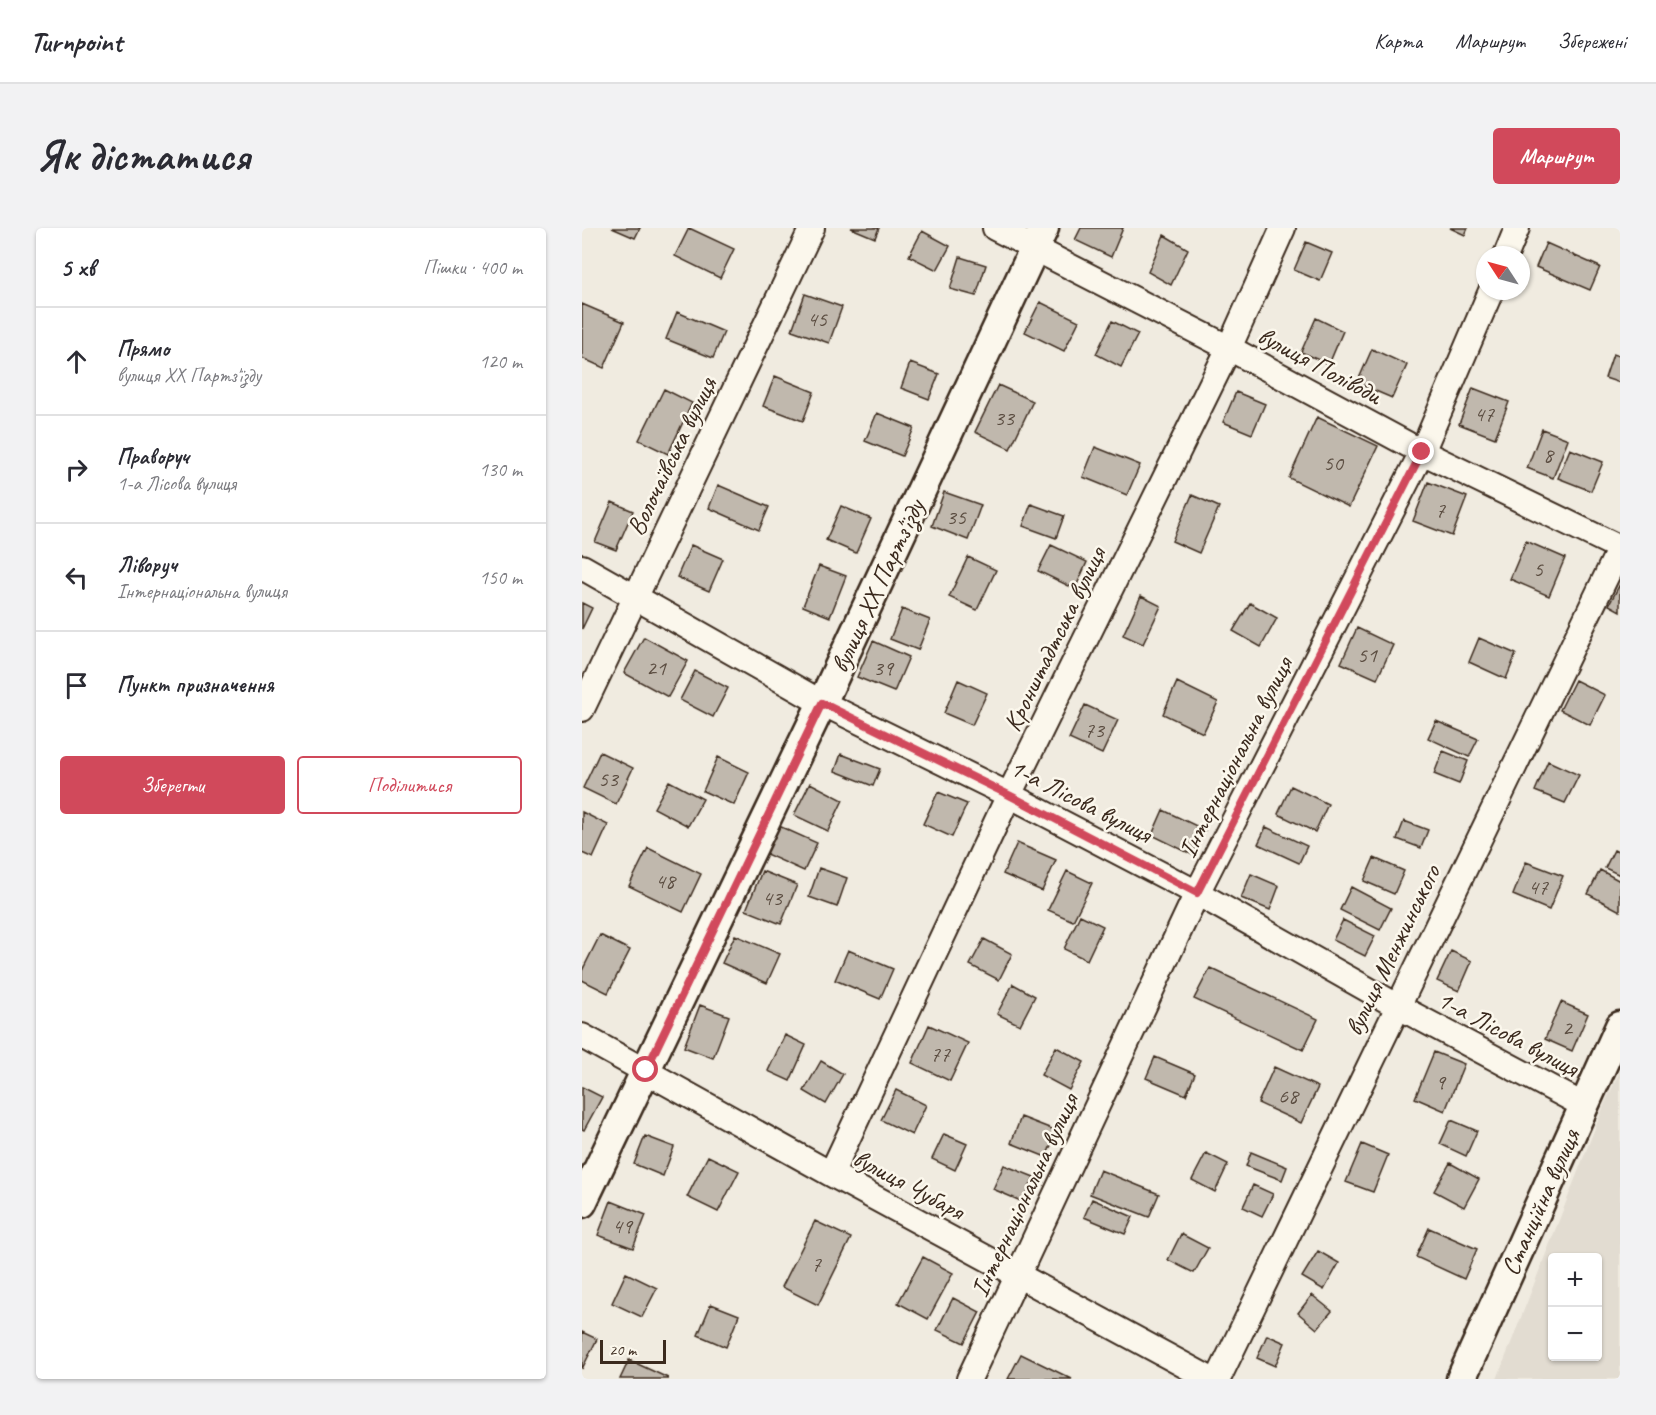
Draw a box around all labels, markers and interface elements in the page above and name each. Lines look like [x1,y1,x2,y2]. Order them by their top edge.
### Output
text: Turnpoint [30,24,122,59]
text: Карта [1374,28,1422,54]
text: Маршрут [1455,28,1525,54]
text: Збережені [1558,28,1626,54]
button: Маршрут [1493,128,1620,184]
text: Як дістатися [36,130,250,183]
north arrow [1476,246,1530,300]
text: 5 хв [60,251,95,284]
text: Пішки · 400 m [423,255,522,280]
house number: 45 [807,305,828,333]
street label: вулиця Поліводи [1252,319,1389,413]
text: Прямо [117,335,169,363]
icon: ahead [60,345,93,378]
text: 120 m [479,349,522,374]
text: вулиця XX Партз'їзду [117,363,261,388]
street label: Волочаївська вулиця [619,370,725,541]
house number: 47 [1474,400,1495,428]
house number: 33 [994,404,1016,432]
route end [1408,438,1434,464]
house number: 8 [1543,441,1555,469]
text: Праворуч [117,443,189,471]
house number: 50 [1323,449,1345,477]
icon: right [60,453,93,486]
text: 130 m [479,457,522,482]
text: 1-а Лісова вулиця [117,471,236,496]
street label: вулиця XX Партз'їзду [823,493,934,678]
house number: 7 [1435,496,1446,524]
house number: 35 [946,503,967,531]
street label: Кронштадтська вулиця [996,540,1114,737]
text: Ліворуч [117,551,177,579]
house number: 5 [1533,555,1544,583]
icon: left [60,561,93,594]
text: 150 m [479,565,522,590]
text: Інтернаціональна вулиця [117,579,287,604]
house number: 51 [1357,641,1378,669]
street label: Інтернаціональна вулиця [1171,650,1301,863]
house number: 21 [646,654,667,682]
house number: 39 [873,654,895,682]
icon: arrive [60,669,93,702]
text: Пункт призначення [117,671,274,699]
house number: 73 [1084,716,1106,744]
street label: 1-а Лісова вулиця [1004,751,1159,851]
button: Зберегти [60,756,285,814]
button: Поділитися [297,756,522,814]
house number: 53 [598,765,620,793]
street label: вулиця Менжинського [1337,858,1449,1041]
house number: 48 [655,867,677,895]
house number: 47 [1528,873,1549,901]
house number: 43 [762,884,784,912]
street label: 1-а Лісова вулиця [1432,983,1585,1085]
house number: 2 [1562,1014,1574,1042]
house number: 77 [930,1040,951,1068]
route start [632,1056,658,1082]
house number: 9 [1435,1068,1447,1096]
house number: 68 [1278,1082,1300,1110]
street label: Інтернаціональна вулиця [963,1086,1087,1302]
street label: Станційна вулиця [1493,1122,1588,1281]
street label: вулиця Чубаря [848,1141,972,1228]
house number: 49 [612,1212,634,1240]
house number: 7 [811,1250,822,1278]
map controls [1548,1253,1602,1361]
button: + [1548,1253,1602,1307]
button: − [1548,1307,1602,1361]
scale bar [600,1337,666,1364]
text: 20 m [609,1340,636,1360]

